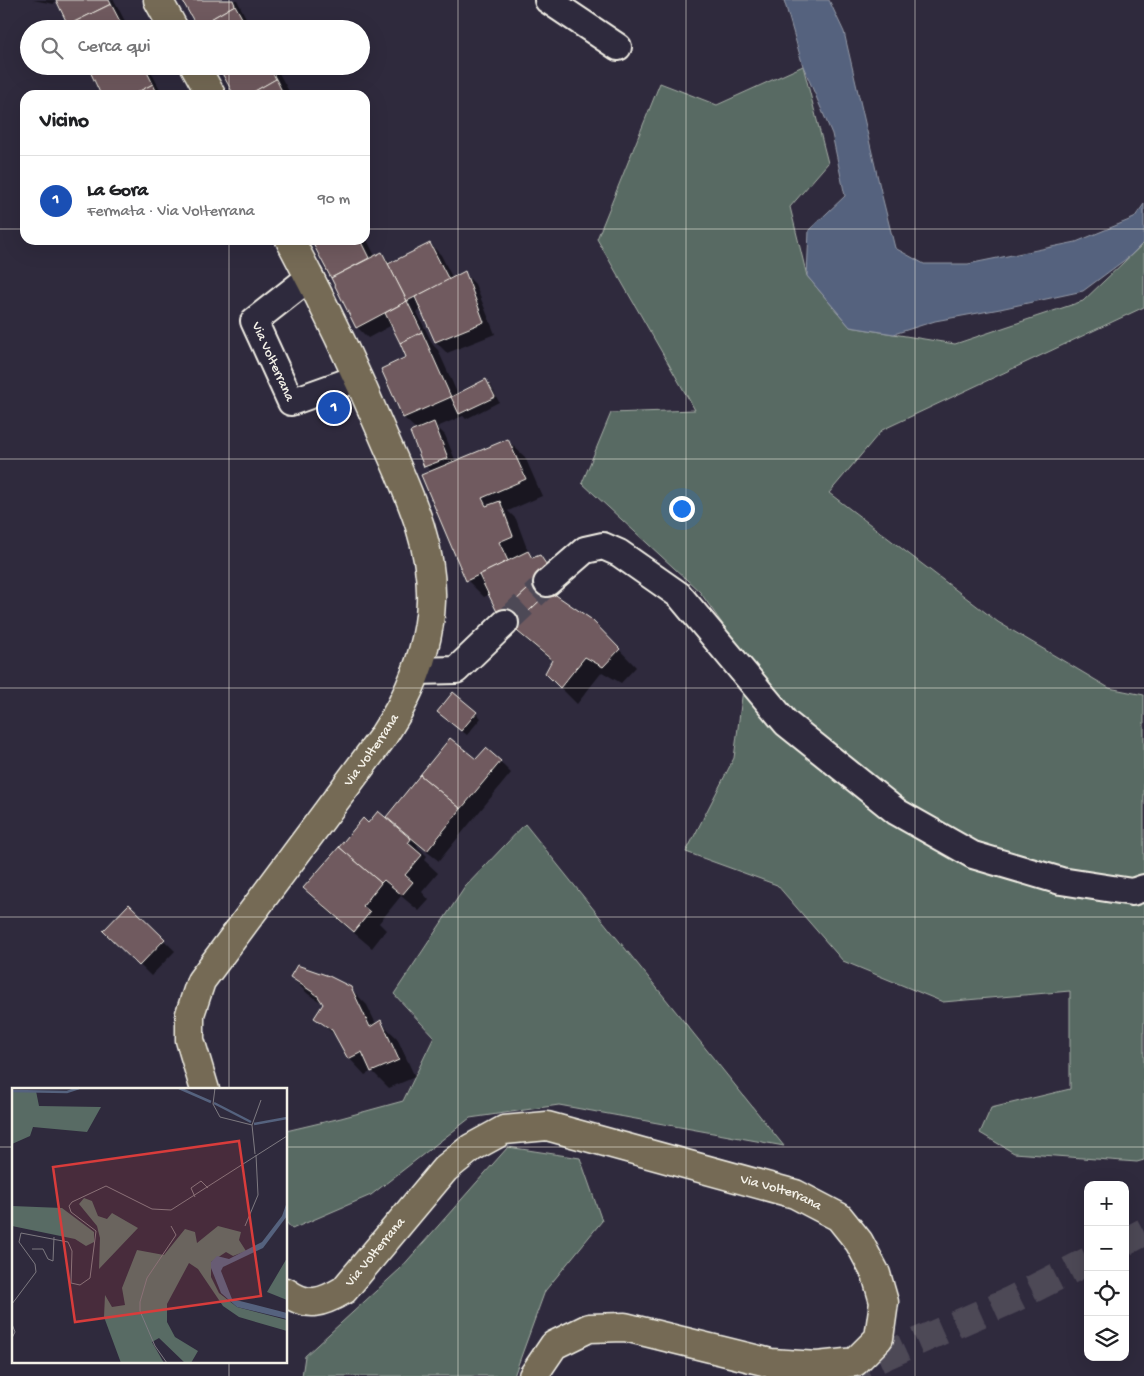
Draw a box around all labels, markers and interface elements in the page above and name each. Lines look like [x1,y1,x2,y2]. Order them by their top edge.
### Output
search box [20,20,370,75]
icon: search [38,34,66,62]
text: Cerca qui [78,36,151,59]
text: Vicino [40,110,89,135]
text: La Gora [87,180,148,203]
text: 1 [53,191,59,210]
text: 90 m [318,191,350,210]
text: Fermata · Via Volterrana [87,203,255,222]
street label: Via Volterrana [247,319,299,405]
pin: 1 [318,389,350,427]
your location [669,496,695,522]
street label: Via Volterrana [340,710,404,791]
inset map [12,1088,288,1364]
street label: Via Volterrana [737,1171,826,1215]
map controls [1084,1181,1129,1361]
button: + [1084,1181,1129,1226]
street label: Via Volterrana [341,1213,410,1291]
button: − [1084,1226,1129,1271]
button: locate [1084,1271,1129,1316]
button: layers [1084,1316,1129,1361]

